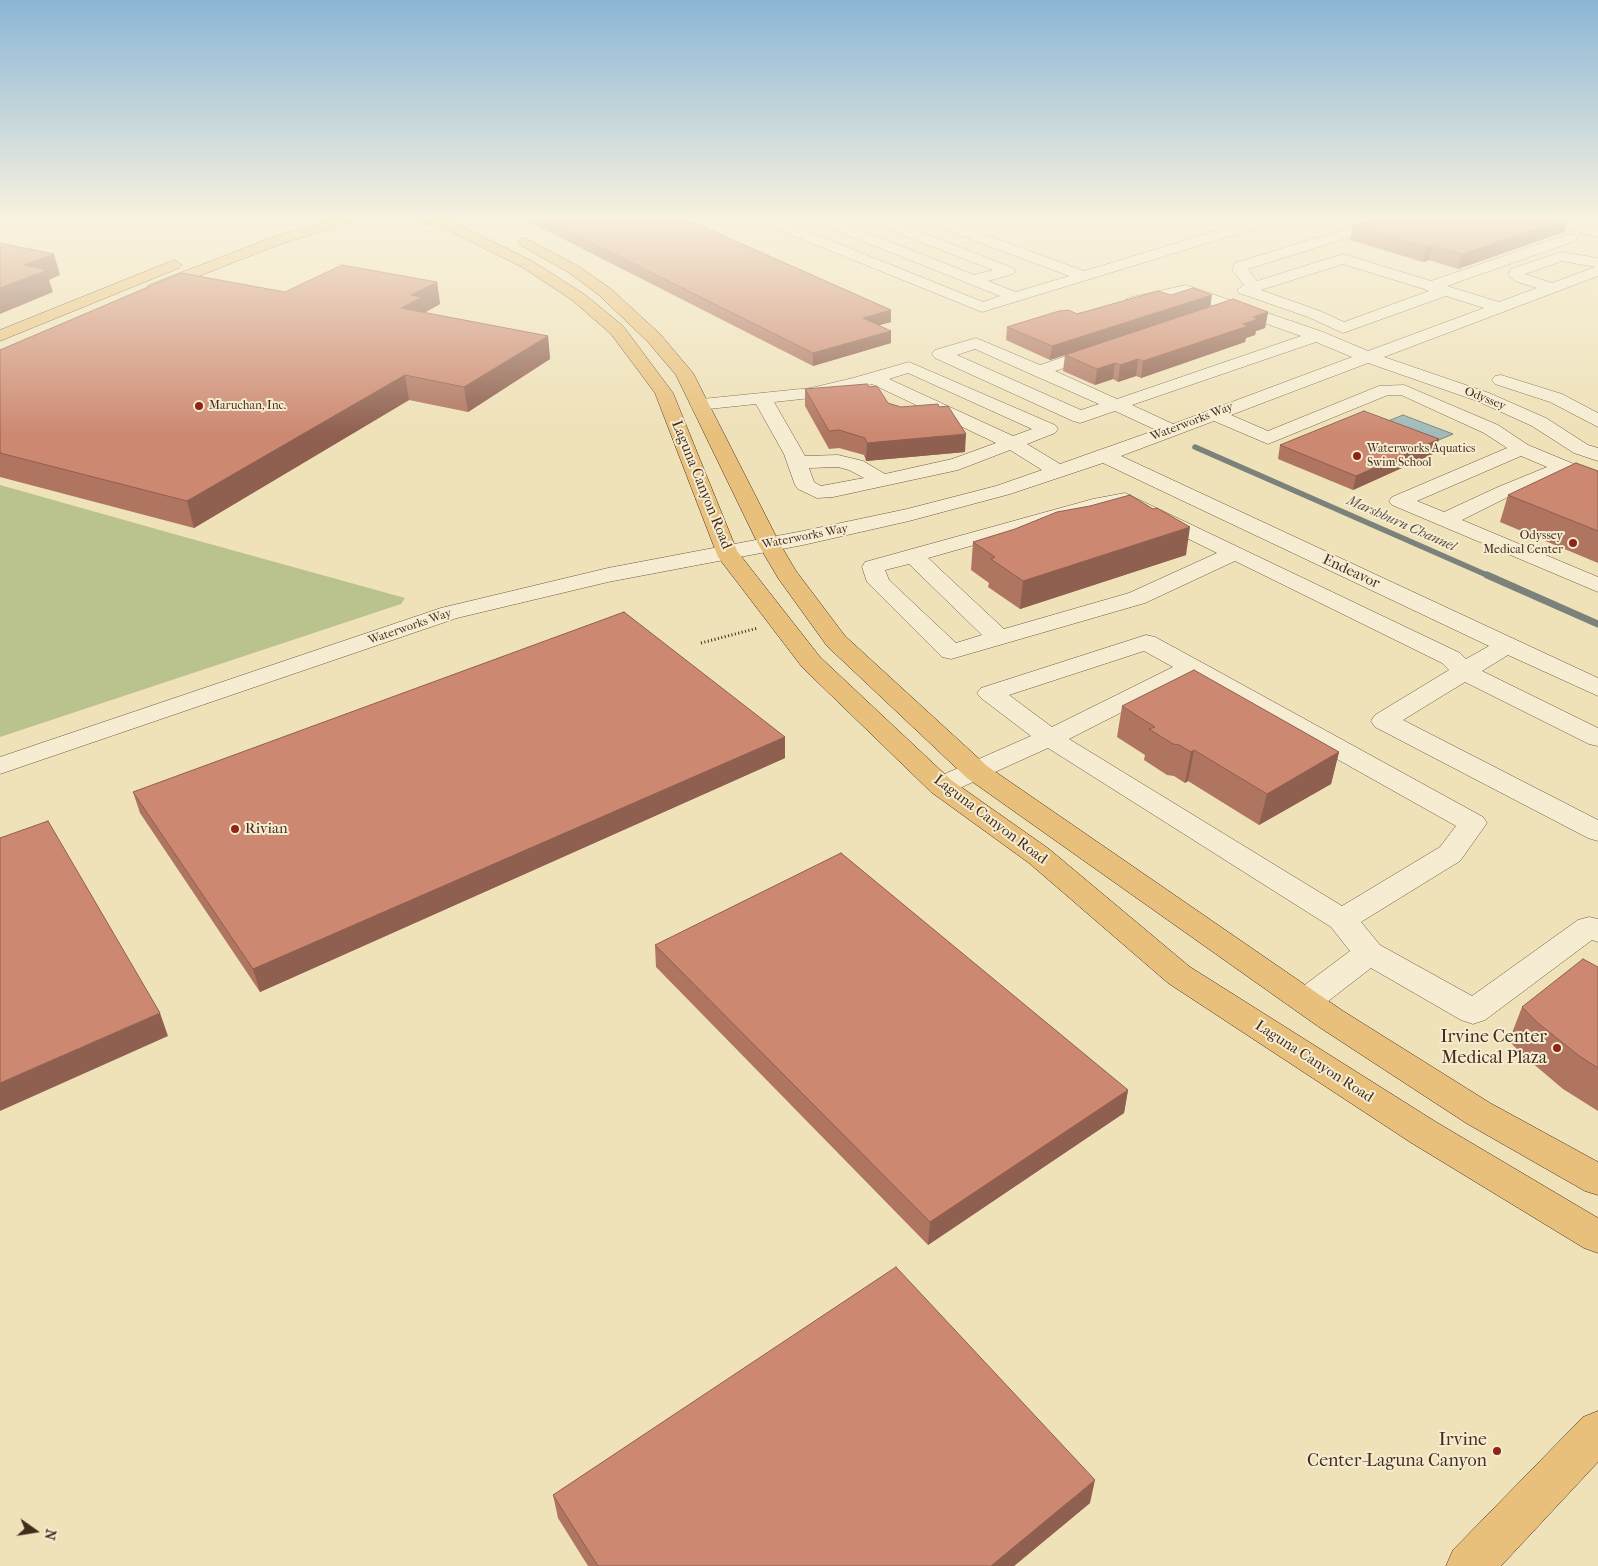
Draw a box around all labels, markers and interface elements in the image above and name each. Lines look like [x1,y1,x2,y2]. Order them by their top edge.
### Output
street label: Odyssey [1462,384,1508,414]
place label: Maruchan, Inc. [209,399,286,413]
marker: Maruchan, Inc. [193,400,205,412]
street label: Waterworks Way [1149,400,1235,444]
street label: Laguna Canyon Road [667,418,735,552]
place label: Waterworks Aquatics Swim School [1367,442,1475,470]
marker: Waterworks Aquatics Swim School [1351,450,1363,462]
water label: Marshburn Channel [1344,492,1458,556]
street label: Waterworks Way [761,522,849,552]
place label: Odyssey Medical Center [1483,529,1563,557]
marker: Odyssey Medical Center [1567,537,1579,549]
street label: Endeavor [1319,551,1383,593]
street label: Waterworks Way [366,606,454,648]
street label: Laguna Canyon Road [930,771,1050,869]
place label: Rivian [245,820,288,838]
marker: Rivian [229,823,241,835]
street label: Laguna Canyon Road [1251,1017,1377,1107]
place label: Irvine Center Medical Plaza [1441,1027,1547,1070]
marker: Irvine Center Medical Plaza [1551,1042,1563,1054]
place label: Irvine Center-Laguna Canyon [1307,1430,1487,1472]
marker: Irvine Center-Laguna Canyon [1491,1445,1503,1457]
north arrow [10,1506,60,1556]
text: N [41,1527,60,1542]

